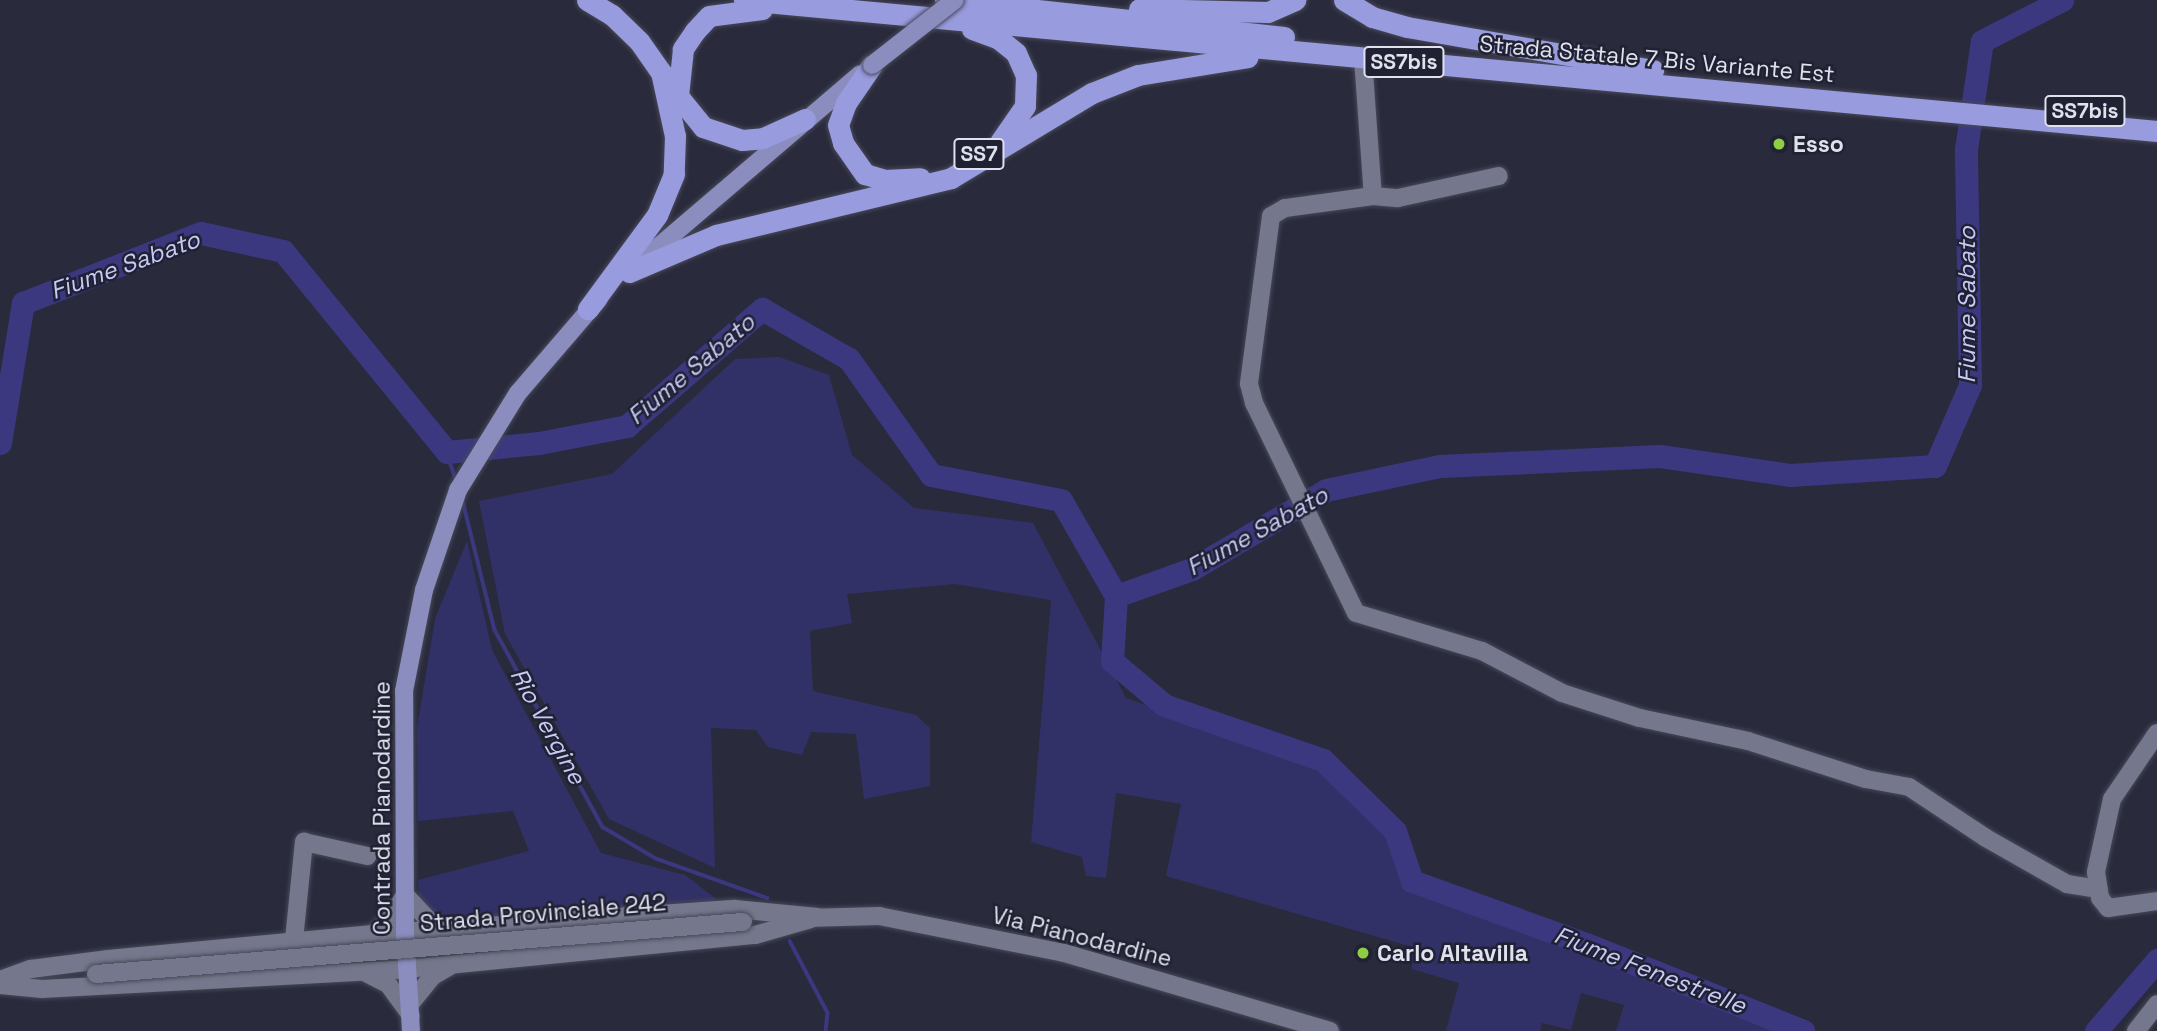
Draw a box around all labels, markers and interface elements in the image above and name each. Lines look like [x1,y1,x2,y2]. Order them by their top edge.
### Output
street label: Strada Statale 7 Bis Variante Est [1478,30,1836,88]
road number: SS7bis [1362,44,1446,80]
road number: SS7bis [2043,94,2127,128]
place label: Esso [1793,130,1844,158]
road number: SS7 [953,136,1005,172]
marker: Esso [1771,136,1787,152]
water label: Fiume Sabato [46,225,204,305]
water label: Fiume Sabato [1953,227,1981,383]
water label: Fiume Sabato [622,308,760,430]
water label: Fiume Sabato [1181,480,1333,582]
water label: Rio Vergine [504,663,592,789]
street label: Contrada Pianodardine [368,681,396,935]
street label: Strada Provinciale 242 [419,888,667,938]
street label: Via Pianodardine [989,901,1175,973]
water label: Fiume Fenestrelle [1550,920,1750,1020]
place label: Carlo Altavilla [1377,939,1528,967]
marker: Carlo Altavilla [1355,945,1371,961]

